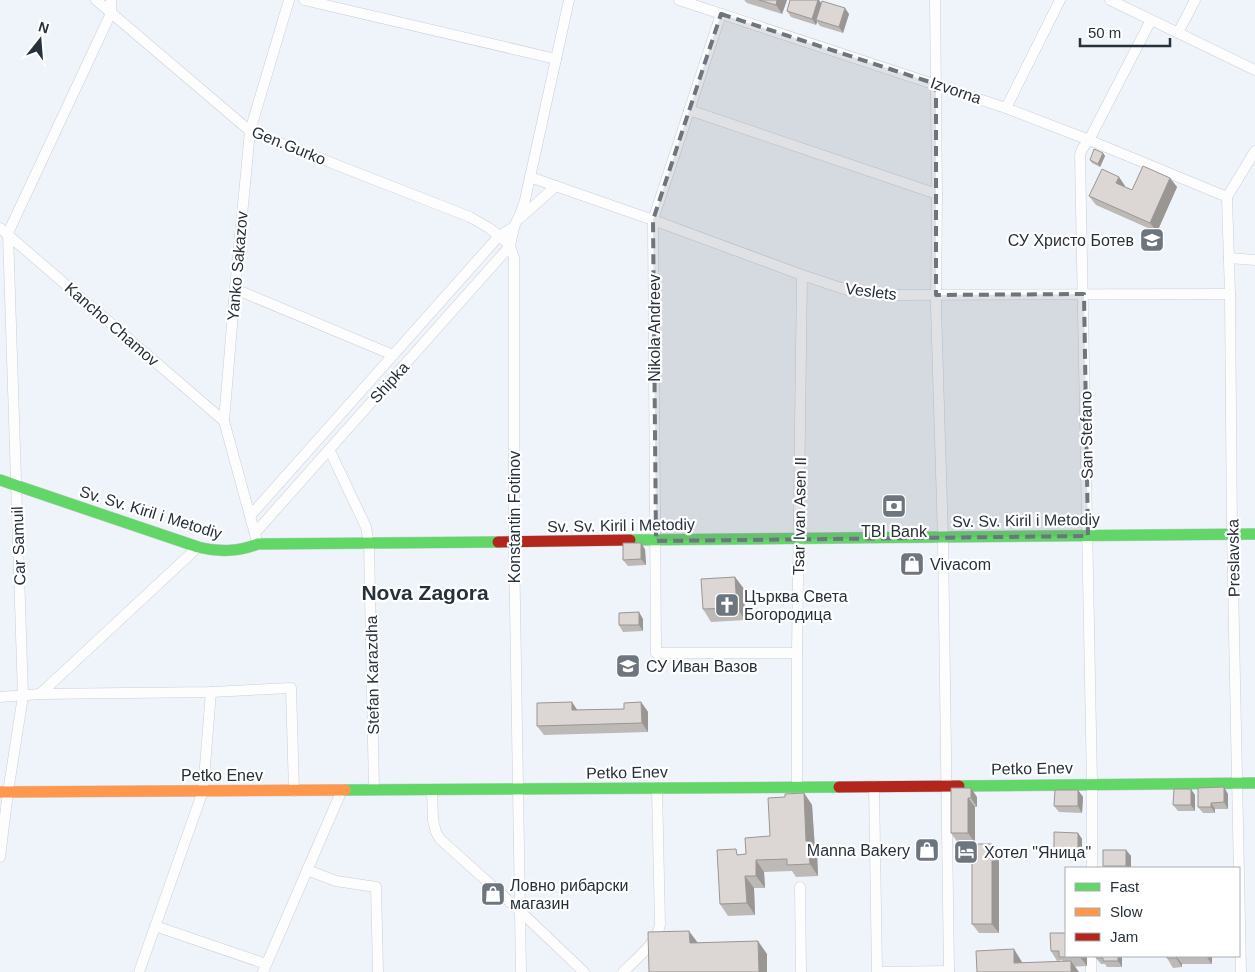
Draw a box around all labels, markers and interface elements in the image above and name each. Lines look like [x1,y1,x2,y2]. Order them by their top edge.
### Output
north arrow [15,15,65,65]
scale bar [1080,15,1170,47]
text: N [37,18,51,37]
text: 50 m [1088,24,1121,41]
street label: Izvorna [928,74,984,107]
street label: Gen.Gurko [249,123,328,168]
street label: Yanko Sakazov [224,211,251,322]
school or university icon: СУ Христо Ботев [1139,227,1165,253]
place label: СУ Христо Ботев [1008,232,1134,249]
street label: Nikola Andreev [646,274,663,382]
street label: Kancho Chamov [61,279,162,370]
street label: Veslets [844,280,898,303]
street label: Shipka [367,358,412,406]
street label: San Stefano [1077,391,1096,479]
street label: Konstantin Fotinov [506,451,523,583]
street label: Tsar Ivan Asen II [790,457,809,575]
street label: Sv. Sv. Kiril i Metodiy [78,483,224,542]
bank icon: TBI Bank [881,493,907,519]
street label: Car Samuil [9,506,28,586]
street label: Sv. Sv. Kiril i Metodiy [952,511,1100,530]
street label: Sv. Sv. Kiril i Metodiy [547,516,695,535]
street label: Preslavska [1224,519,1243,597]
place label: TBI Bank [861,523,928,540]
shop icon: Vivacom [899,551,925,577]
place label: Vivacom [930,556,991,573]
district label: Nova Zagora [361,581,489,604]
place label: Църква Света Богородица [744,588,848,623]
church icon: Църква Света Богородица [714,592,740,618]
street label: Stefan Karazdha [363,615,382,735]
school or university icon: СУ Иван Вазов [615,653,641,679]
place label: СУ Иван Вазов [646,658,758,675]
street label: Petko Enev [991,759,1073,778]
street label: Petko Enev [586,763,668,782]
street label: Petko Enev [181,767,263,784]
shop icon: Manna Bakery [914,837,940,863]
hotel icon: Хотел "Яница" [953,839,979,865]
place label: Manna Bakery [807,842,910,859]
place label: Хотел "Яница" [984,844,1091,861]
legend [1065,867,1240,957]
place label: Ловно рибарски магазин [510,877,628,912]
text: Fast [1110,878,1140,895]
shop icon: Ловно рибарски магазин [480,881,506,907]
text: Slow [1110,903,1143,920]
text: Jam [1110,928,1138,945]

